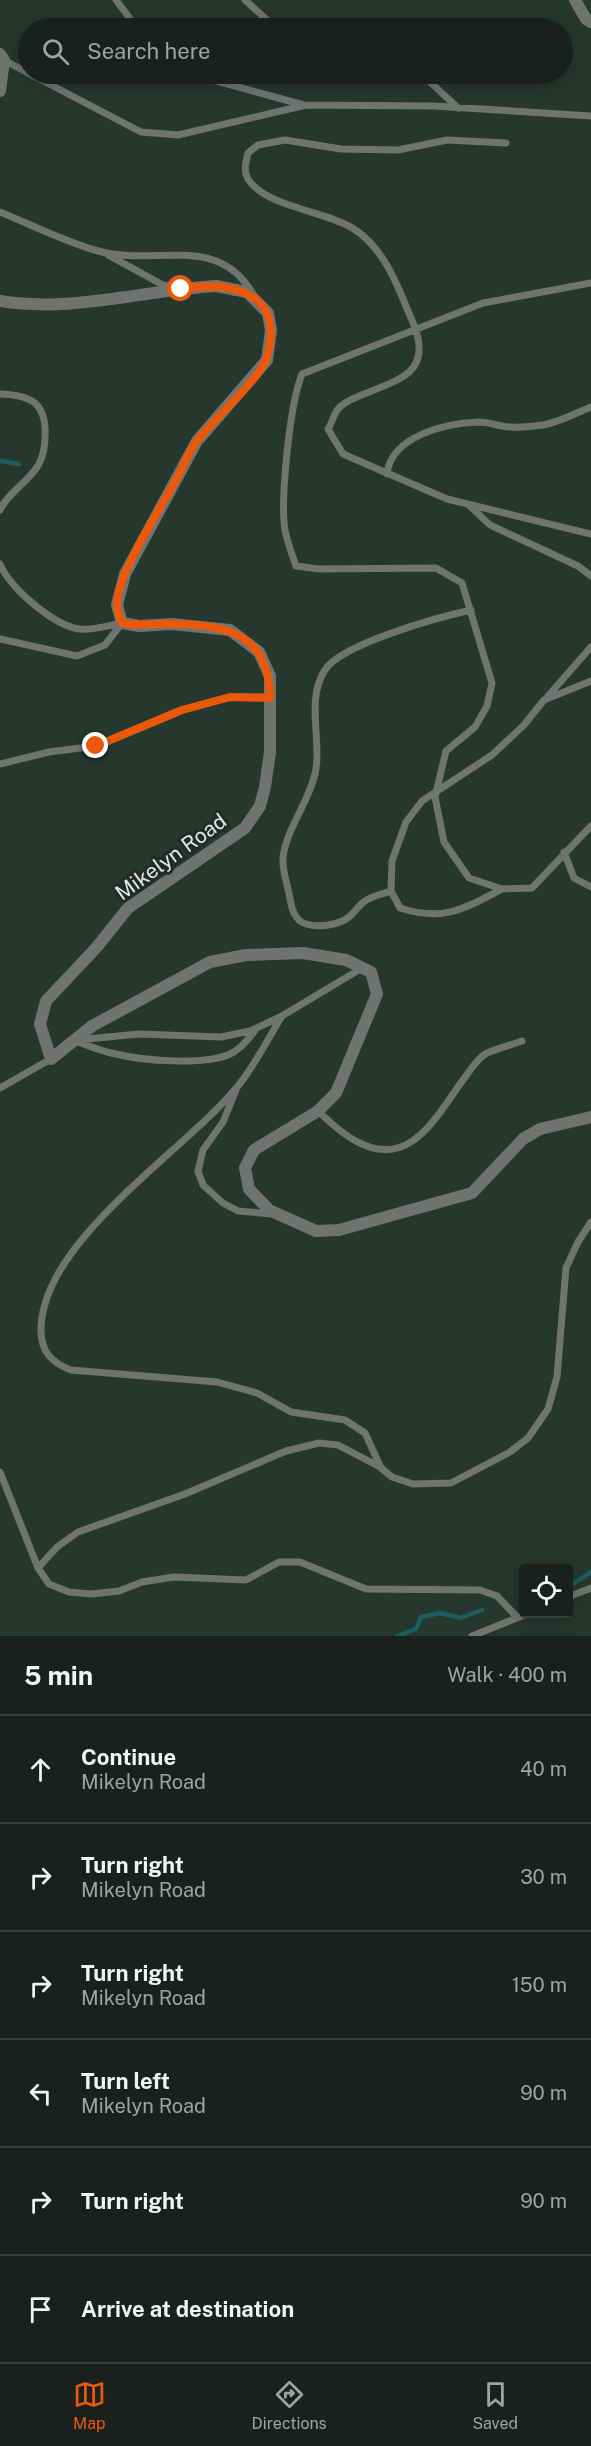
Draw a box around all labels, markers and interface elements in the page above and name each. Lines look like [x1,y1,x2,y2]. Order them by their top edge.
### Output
search box [18,18,573,84]
icon: search [39,35,72,68]
text: Search here [87,38,211,64]
route start [167,275,193,301]
route end [82,732,108,758]
street label: Mikelyn Road [110,808,231,905]
map controls [519,1564,573,1618]
button: locate [519,1564,573,1618]
text: 5 min [24,1660,93,1691]
text: Walk · 400 m [447,1663,567,1687]
text: Continue [81,1744,176,1770]
icon: ahead [24,1753,57,1786]
text: 40 m [520,1757,567,1781]
text: Mikelyn Road [81,1770,206,1794]
text: Turn right [81,1852,184,1878]
icon: right [24,1861,57,1894]
text: 30 m [520,1865,567,1889]
text: Mikelyn Road [81,1878,206,1902]
text: Turn right [81,1960,184,1986]
icon: right [24,1969,57,2002]
text: 150 m [512,1973,567,1997]
text: Mikelyn Road [81,1986,206,2010]
text: Turn left [81,2068,170,2094]
icon: left [24,2077,57,2110]
text: 90 m [520,2081,567,2105]
text: Mikelyn Road [81,2094,206,2118]
icon: right [24,2185,57,2218]
text: Turn right [81,2188,184,2214]
text: 90 m [520,2189,567,2213]
icon: arrive [24,2293,57,2326]
text: Arrive at destination [81,2296,294,2322]
tab: Map [73,2378,106,2433]
tab: Directions [252,2378,327,2433]
tab: Saved [472,2378,518,2433]

